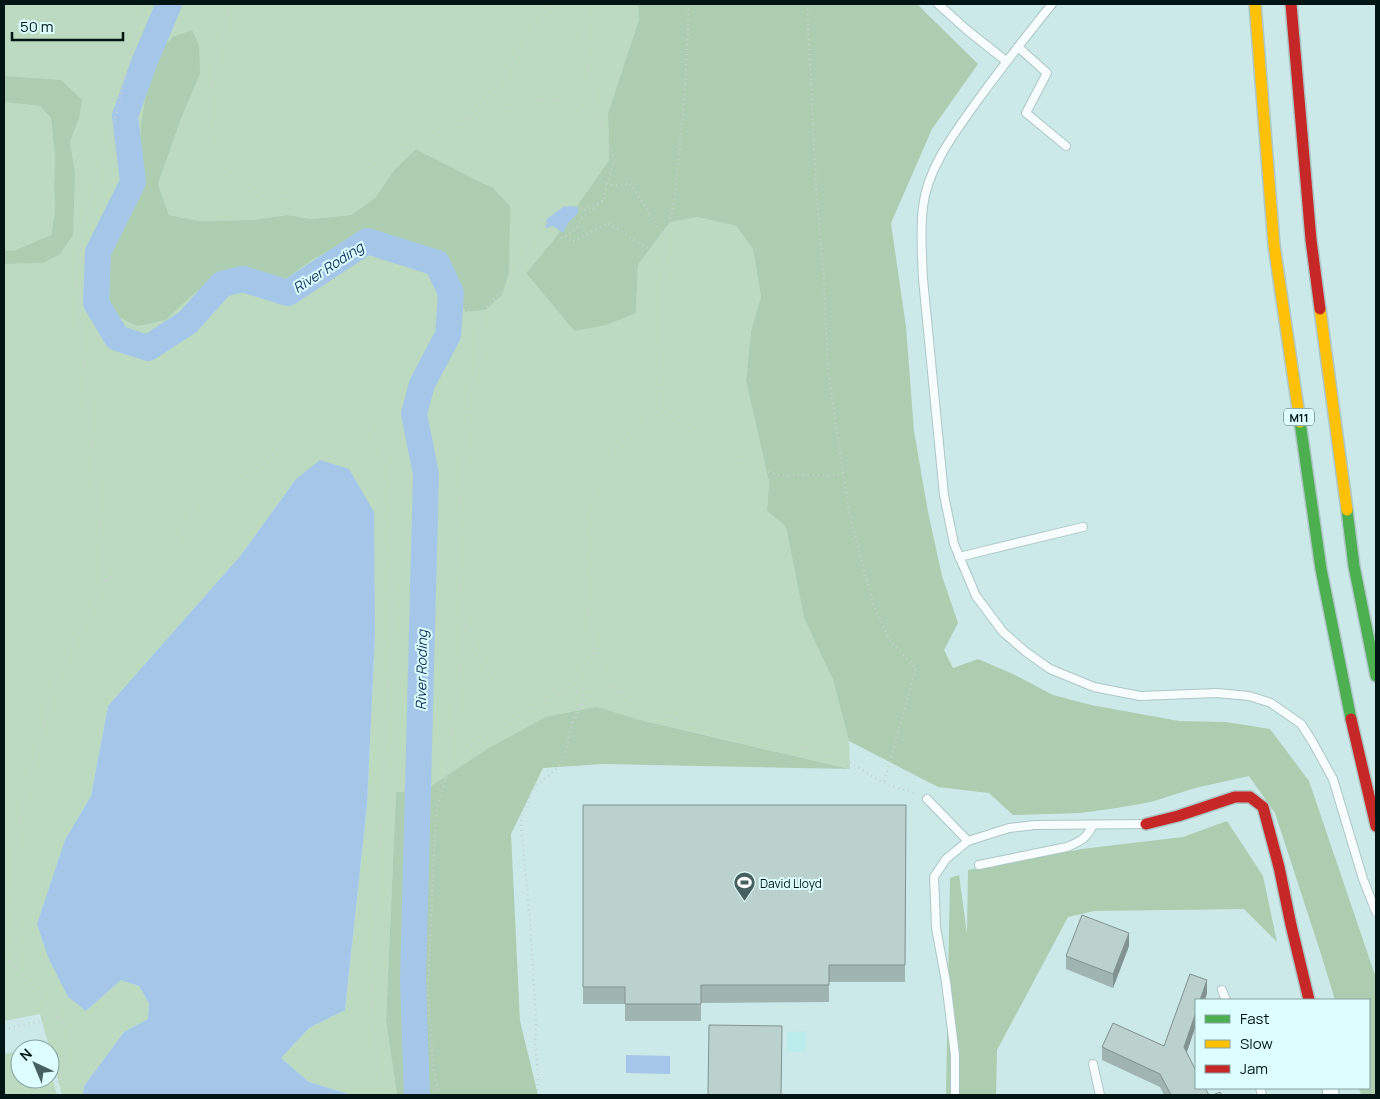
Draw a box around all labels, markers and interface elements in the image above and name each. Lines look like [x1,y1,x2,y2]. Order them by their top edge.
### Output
scale bar [12,10,124,42]
text: 50 m [20,16,54,37]
water label: River Roding [289,236,368,297]
road number: M11 [1284,408,1314,426]
water label: River Roding [411,628,431,710]
sports icon: David Lloyd [732,871,756,902]
place label: David Lloyd [760,875,822,892]
legend [1195,999,1370,1089]
text: Fast [1240,1008,1269,1029]
text: Slow [1240,1033,1273,1054]
north arrow [10,1039,60,1089]
text: N [15,1044,36,1065]
text: Jam [1240,1058,1268,1079]

